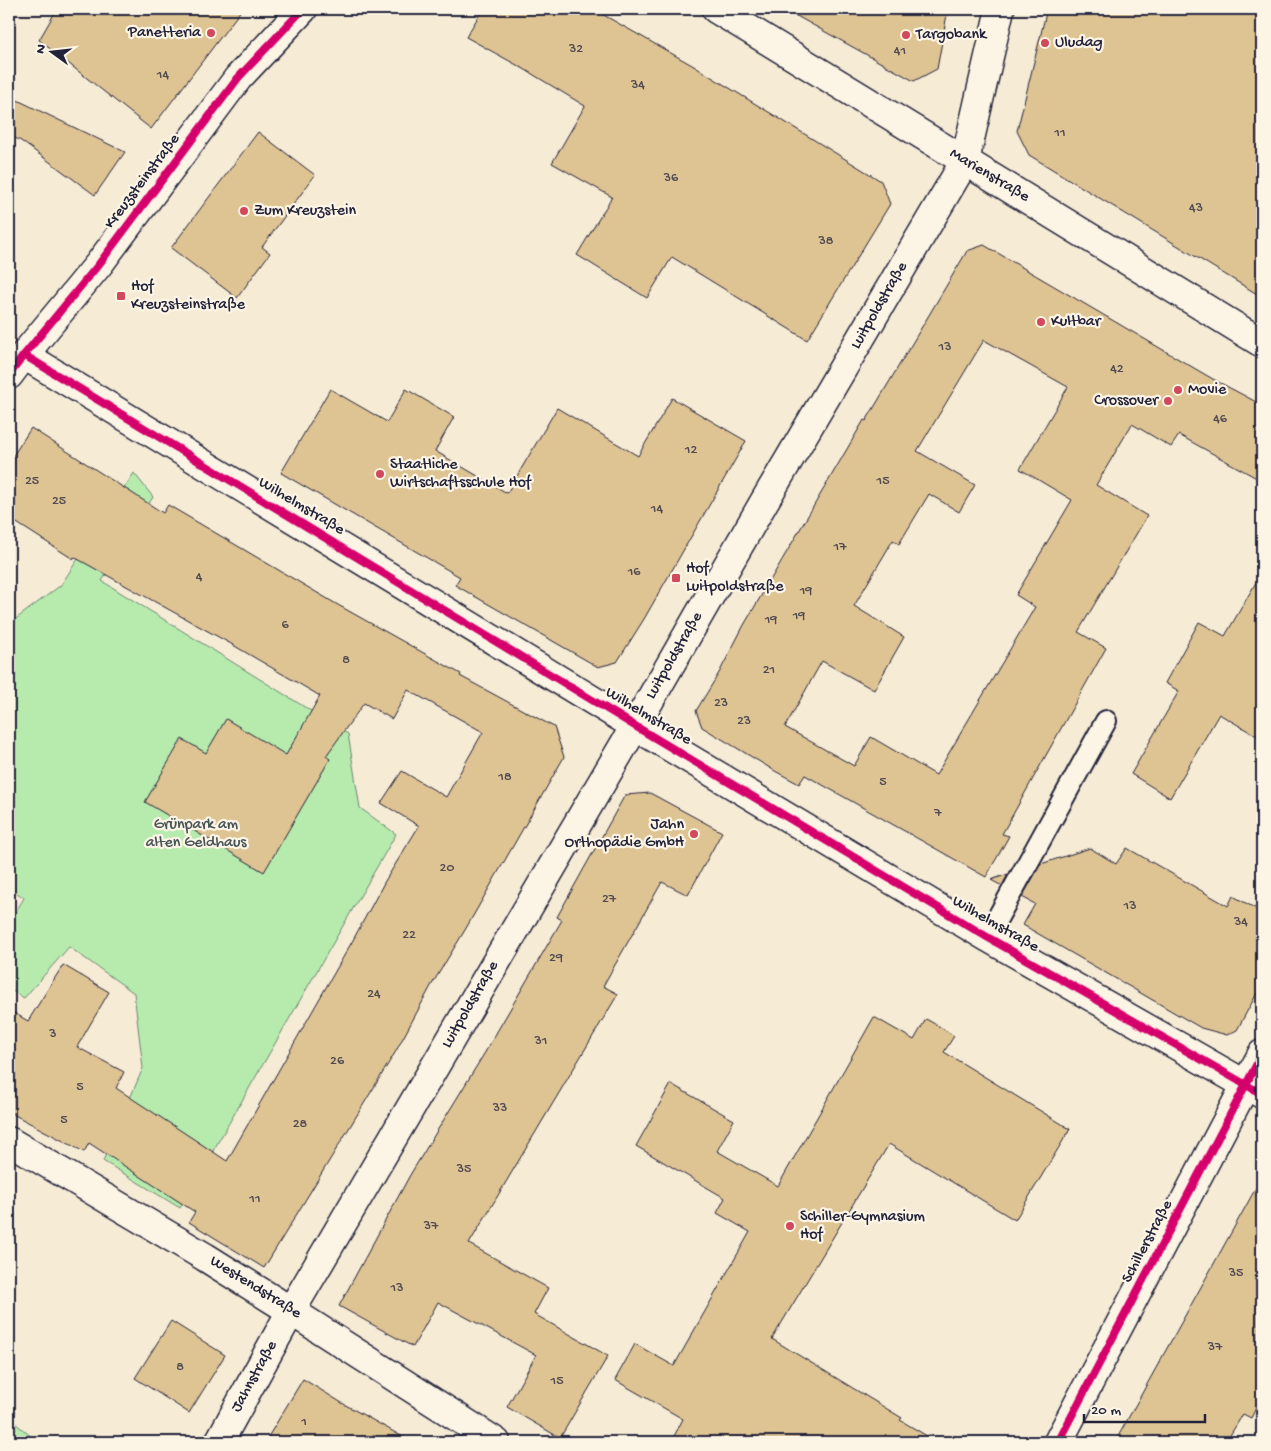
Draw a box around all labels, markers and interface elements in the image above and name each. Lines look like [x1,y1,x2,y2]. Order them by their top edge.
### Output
place label: Panetteria [127,24,202,43]
place label: Targobank [915,26,988,45]
marker: Panetteria [205,27,217,39]
north arrow [28,28,78,78]
marker: Targobank [900,29,912,41]
place label: Uludag [1055,34,1103,53]
marker: Uludag [1039,37,1051,49]
house number: 32 [568,41,583,58]
text: N [32,43,51,56]
house number: 41 [894,43,906,60]
house number: 14 [156,67,170,84]
house number: 34 [630,77,645,94]
house number: 11 [1053,125,1066,142]
street label: Kreuzsteinstraße [101,130,185,233]
street label: Marienstraße [946,145,1033,208]
house number: 36 [663,170,679,187]
house number: 43 [1189,200,1203,217]
place label: Zum Kreuzstein [254,202,356,221]
marker: Zum Kreuzstein [238,205,250,217]
house number: 38 [818,233,834,250]
street label: Luitpoldstraße [847,258,913,353]
place label: Hof Kreuzsteinstraße [131,278,246,315]
marker: Hof Kreuzsteinstraße [115,290,127,302]
place label: Kultbar [1051,313,1102,332]
marker: Kultbar [1035,316,1047,328]
house number: 13 [938,339,951,356]
house number: 42 [1110,361,1124,378]
place label: Movie [1188,381,1227,400]
marker: Movie [1172,384,1184,396]
place label: Crossover [1094,392,1159,411]
marker: Crossover [1162,395,1174,407]
house number: 46 [1213,411,1228,428]
house number: 12 [684,442,697,459]
place label: Staatliche Wirtschaftsschule Hof [390,456,532,493]
marker: Staatliche Wirtschaftsschule Hof [374,468,386,480]
house number: 25 [25,473,39,490]
house number: 15 [875,473,890,490]
street label: Wilhelmstraße [254,474,348,541]
house number: 25 [52,493,66,510]
house number: 14 [650,501,664,518]
house number: 17 [833,539,847,556]
place label: Hof Luitpoldstraße [686,560,784,597]
house number: 16 [627,564,641,581]
house number: 4 [196,569,203,586]
marker: Hof Luitpoldstraße [670,572,682,584]
house number: 19 [799,583,812,600]
street label: Luitpoldstraße [642,608,708,703]
house number: 19 [792,608,805,625]
house number: 19 [764,612,777,629]
house number: 6 [281,617,289,634]
house number: 8 [342,652,350,669]
house number: 21 [763,662,775,679]
street label: Wilhelmstraße [601,684,695,751]
house number: 23 [714,695,728,712]
house number: 23 [737,713,751,730]
house number: 18 [497,769,512,786]
house number: 5 [879,774,887,791]
house number: 7 [933,805,942,822]
park label: Grünpark am alten Geldhaus [146,816,247,853]
place label: Jahn Orthopädie GmbH [565,816,685,853]
marker: Jahn Orthopädie GmbH [688,828,700,840]
house number: 20 [440,860,454,877]
house number: 27 [602,891,617,908]
street label: Wilhelmstraße [948,892,1043,958]
house number: 13 [1123,898,1136,915]
house number: 34 [1233,914,1248,931]
house number: 22 [402,927,416,944]
house number: 29 [549,950,563,967]
street label: Luitpoldstraße [438,957,504,1052]
house number: 24 [367,986,381,1003]
house number: 3 [48,1026,57,1043]
house number: 31 [534,1033,547,1050]
house number: 26 [330,1053,345,1070]
house number: 5 [76,1079,84,1096]
house number: 33 [492,1100,507,1117]
house number: 5 [60,1112,68,1129]
house number: 28 [293,1116,308,1133]
house number: 35 [456,1161,471,1178]
house number: 11 [248,1191,261,1208]
street label: Schillerstraße [1118,1197,1178,1287]
place label: Schiller-Gymnasium Hof [800,1208,926,1245]
house number: 37 [423,1218,439,1235]
marker: Schiller-Gymnasium Hof [784,1220,796,1232]
street label: Westendstraße [206,1252,305,1324]
house number: 35 [1228,1265,1243,1282]
house number: 13 [390,1280,403,1297]
street label: Jahnstraße [228,1337,283,1416]
house number: 37 [1207,1339,1223,1356]
house number: 8 [176,1359,184,1376]
house number: 15 [549,1373,564,1390]
scale bar [1084,1391,1205,1423]
text: 20 m [1091,1402,1121,1420]
house number: 1 [300,1414,307,1431]

